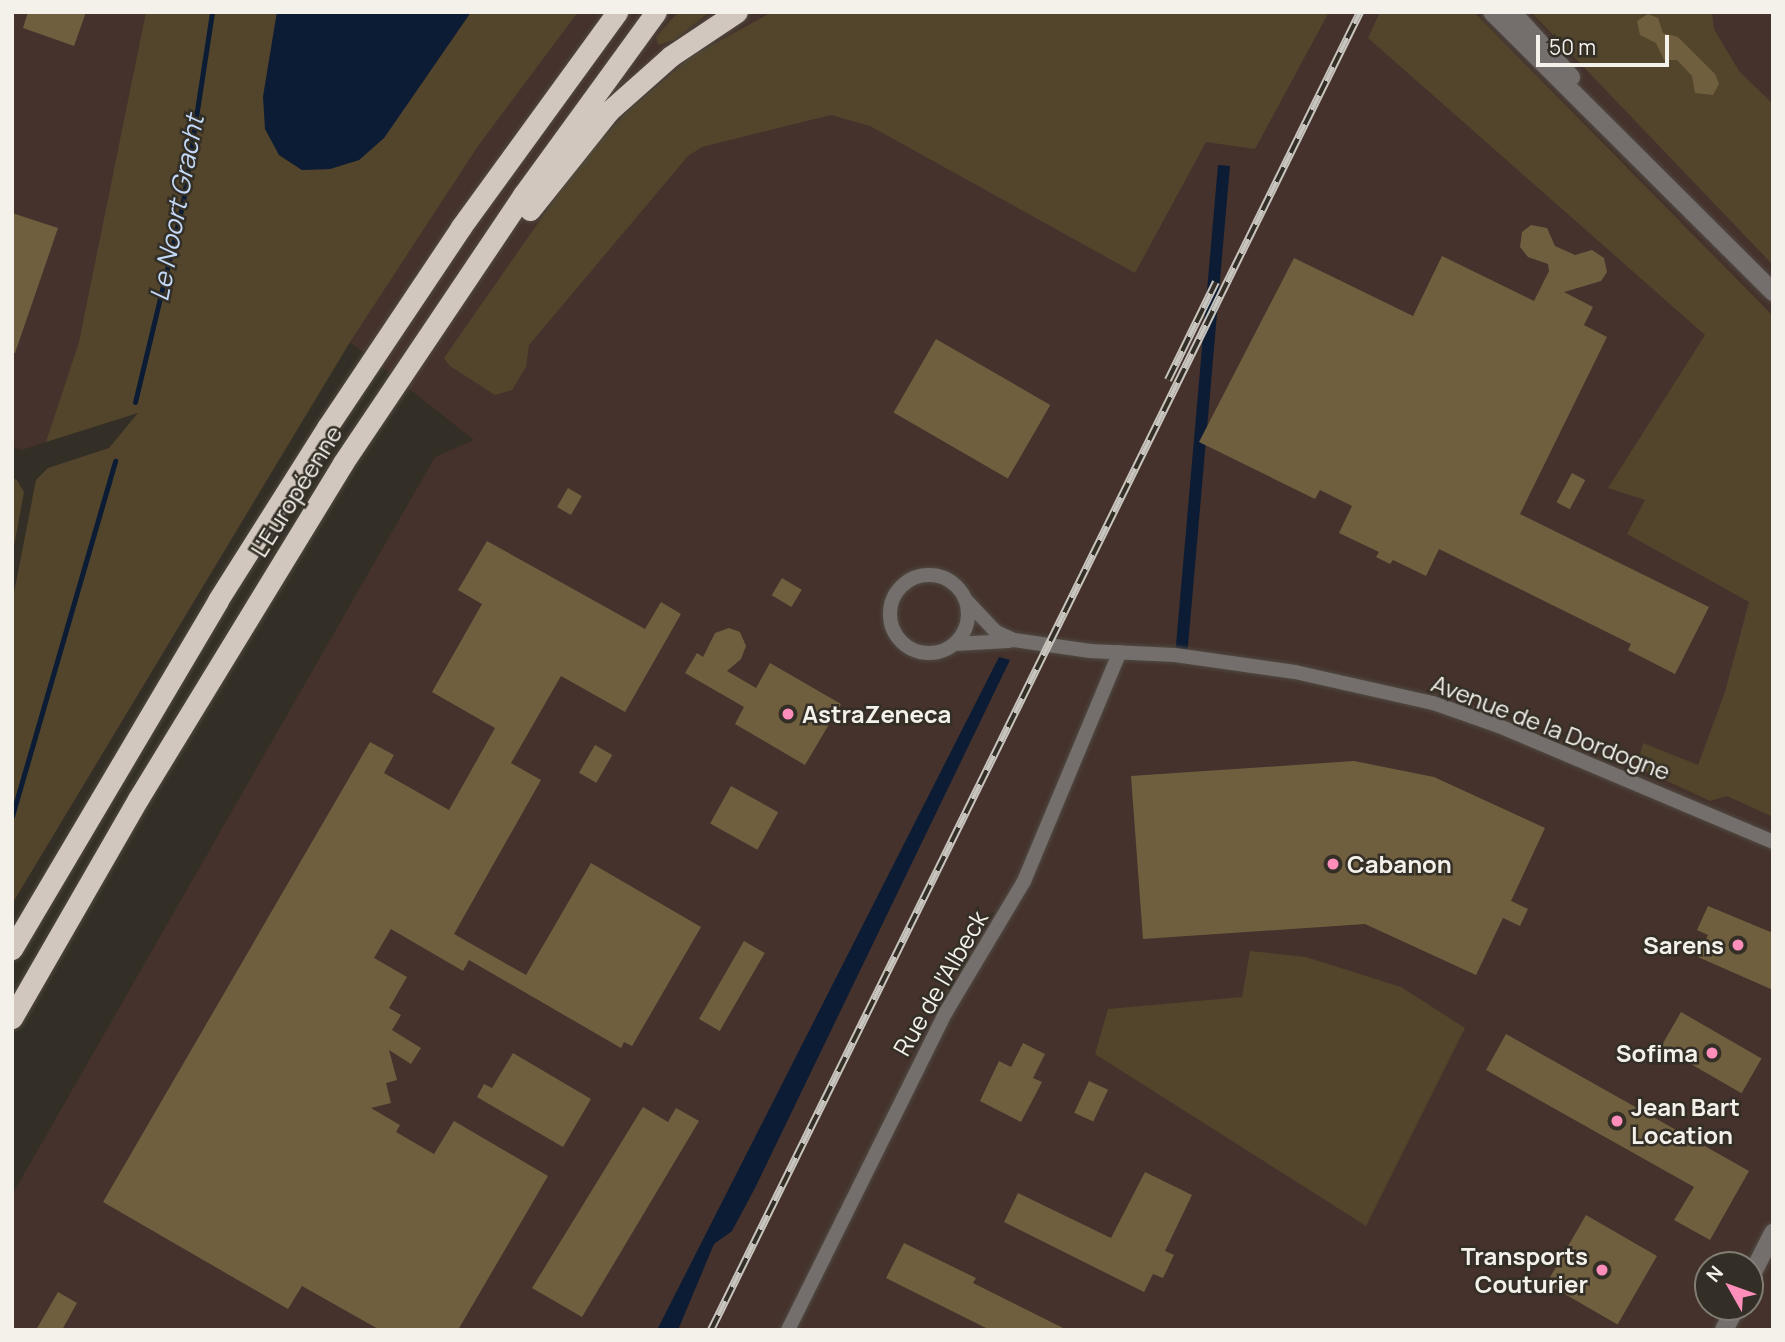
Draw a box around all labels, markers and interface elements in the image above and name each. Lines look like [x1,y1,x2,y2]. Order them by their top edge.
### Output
scale bar [1540,21,1673,65]
text: 50 m [1549,33,1596,61]
water label: Le Noort Gracht [144,112,210,304]
street label: L'Européenne [244,420,348,562]
street label: Avenue de la Dordogne [1428,668,1674,786]
place label: AstraZeneca [802,700,951,728]
marker: AstraZeneca [780,706,796,722]
place label: Cabanon [1347,850,1452,878]
marker: Cabanon [1325,856,1341,872]
street label: Rue de l'Albeck [887,905,993,1061]
place label: Sarens [1643,931,1724,959]
marker: Sarens [1730,937,1746,953]
place label: Sofima [1616,1039,1698,1067]
marker: Sofima [1704,1045,1720,1061]
place label: Jean Bart Location [1631,1093,1740,1149]
marker: Jean Bart Location [1609,1113,1625,1129]
place label: Transports Couturier [1461,1242,1588,1298]
north arrow [1694,1251,1764,1321]
text: N [1700,1260,1729,1287]
marker: Transports Couturier [1594,1262,1610,1278]

